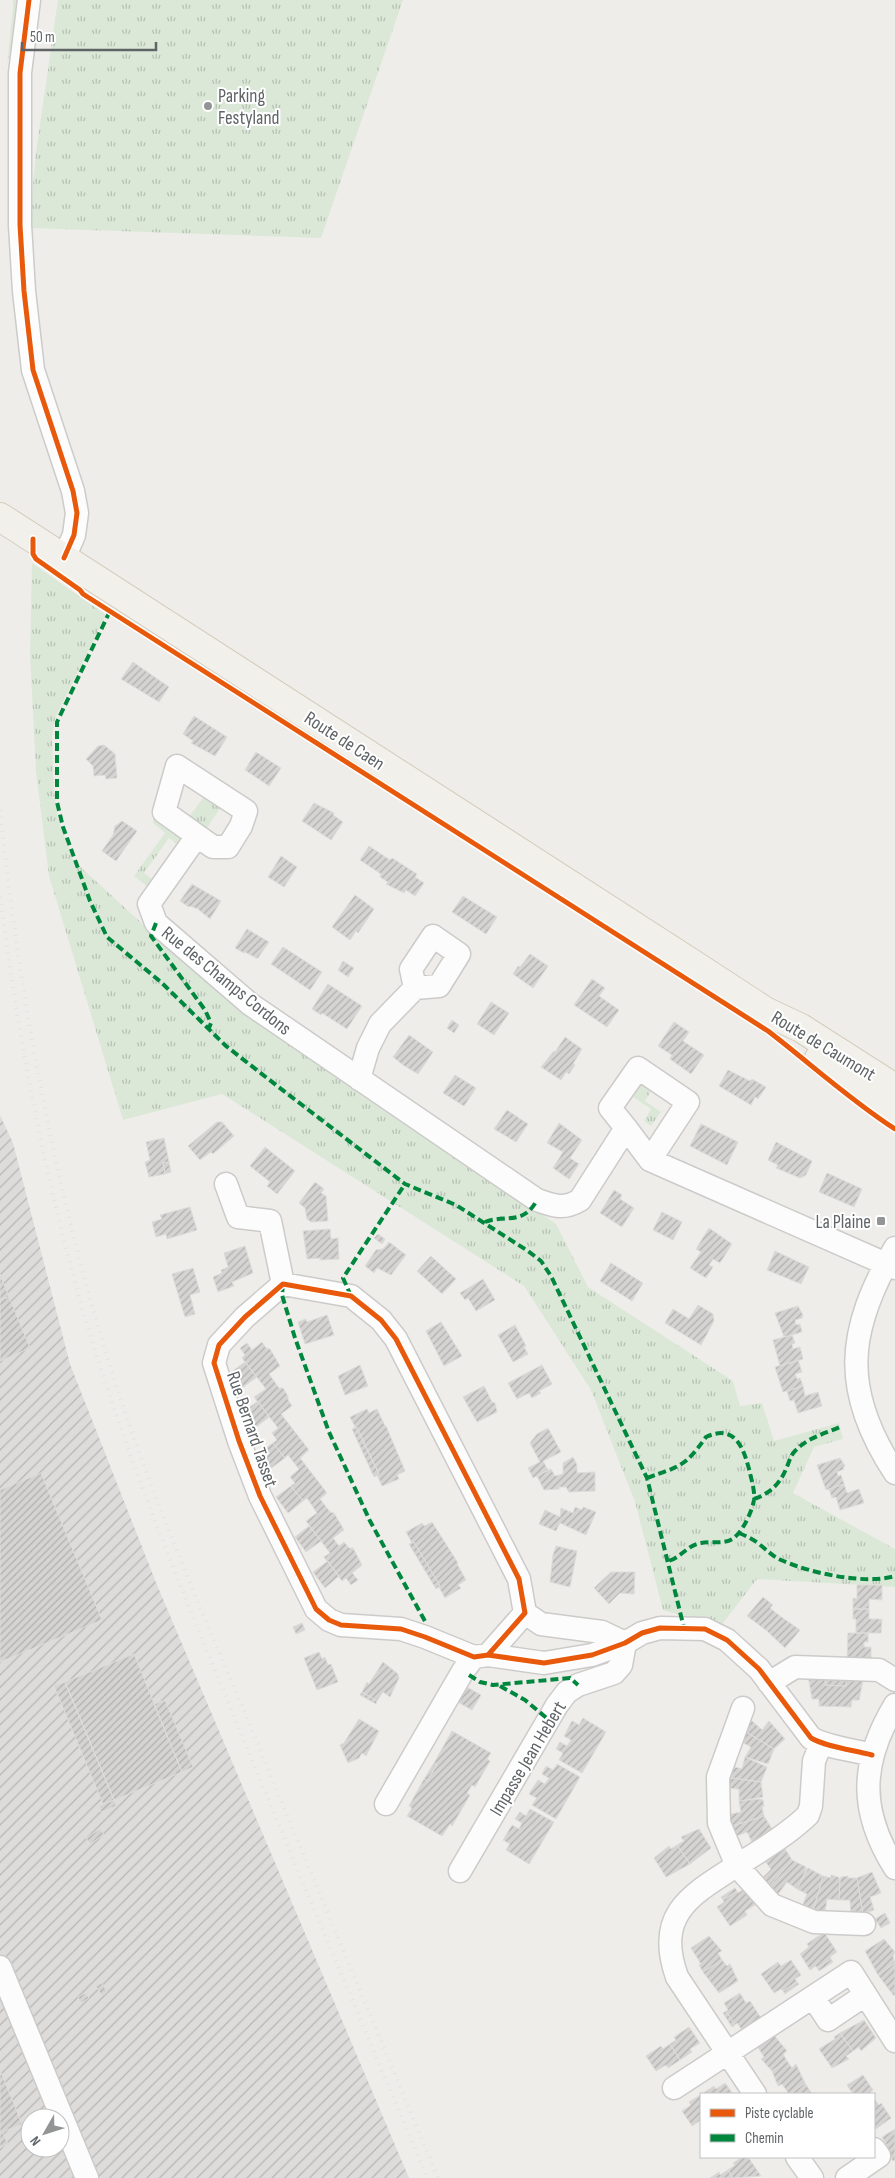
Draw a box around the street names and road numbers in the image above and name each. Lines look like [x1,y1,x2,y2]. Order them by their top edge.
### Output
street label: Route de Caen [300,707,389,776]
street label: Rue des Champs Cordons [157,922,296,1041]
street label: Route de Caumont [767,1006,880,1087]
street label: Rue Bernard Tasset [221,1369,282,1491]
street label: Impasse Jean Hebert [485,1697,572,1820]

